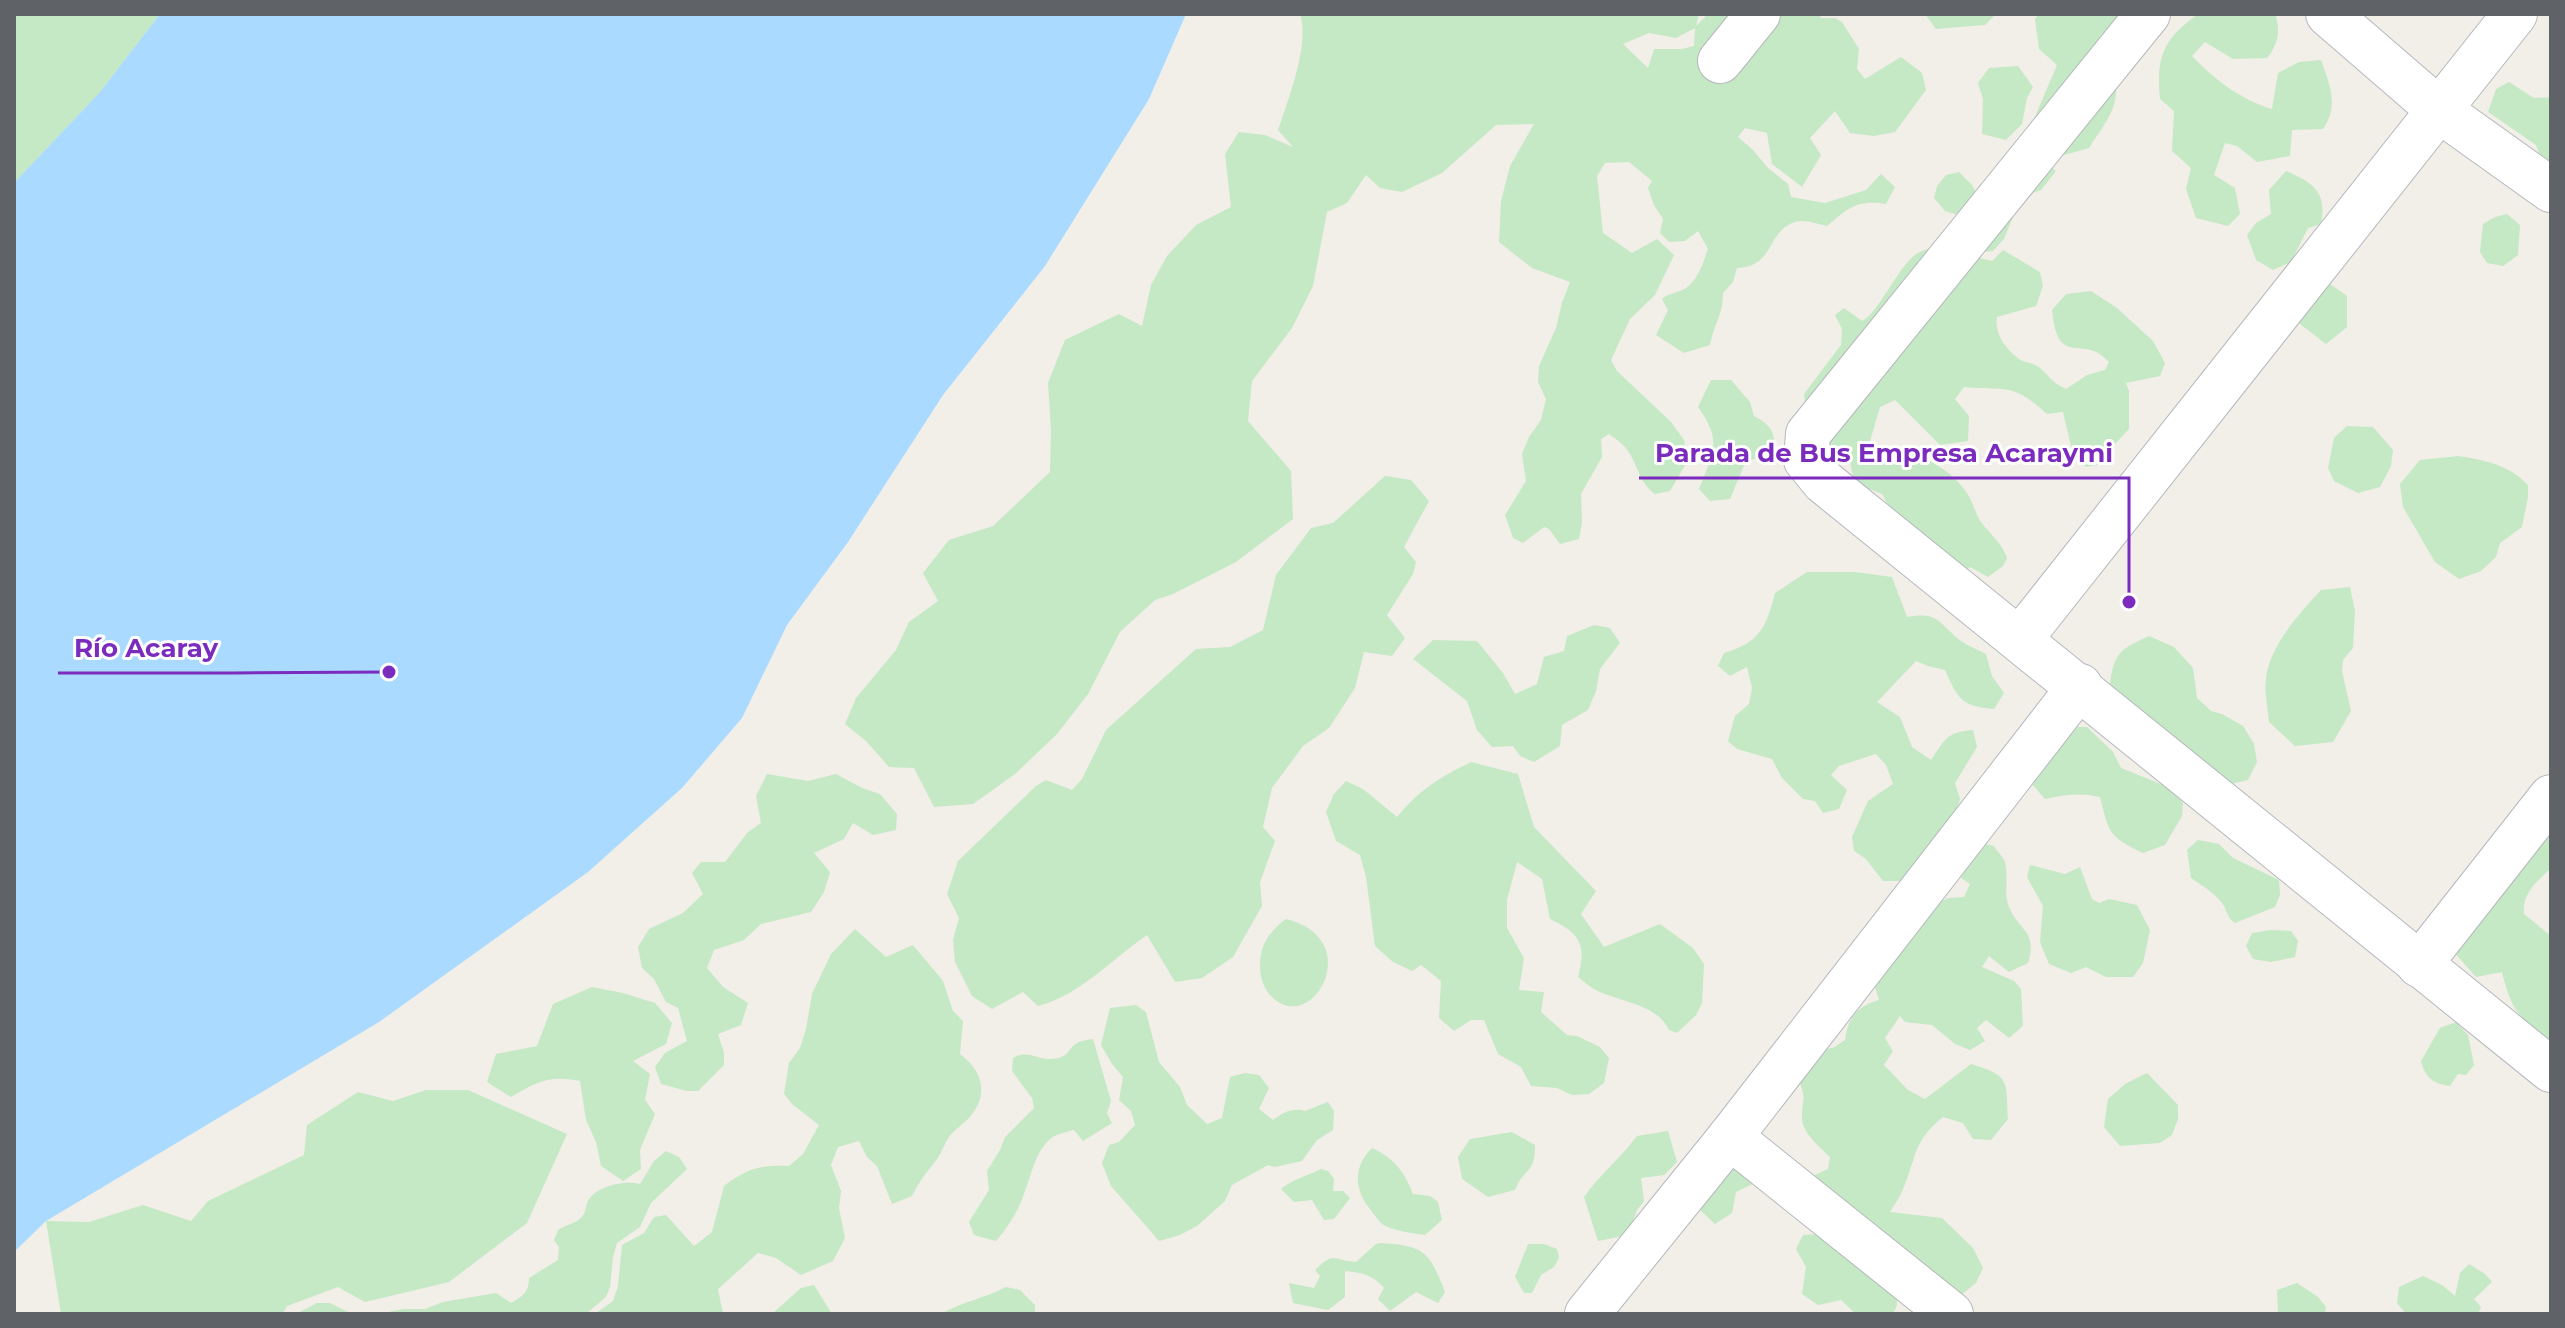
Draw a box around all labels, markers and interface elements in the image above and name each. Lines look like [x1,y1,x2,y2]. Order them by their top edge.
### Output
callout: Parada de Bus Empresa Acaraymi [1639,428,2129,478]
text: Parada de Bus Empresa Acaraymi [1655,437,2113,469]
callout: Río Acaray [58,623,234,673]
text: Río Acaray [74,632,218,664]

